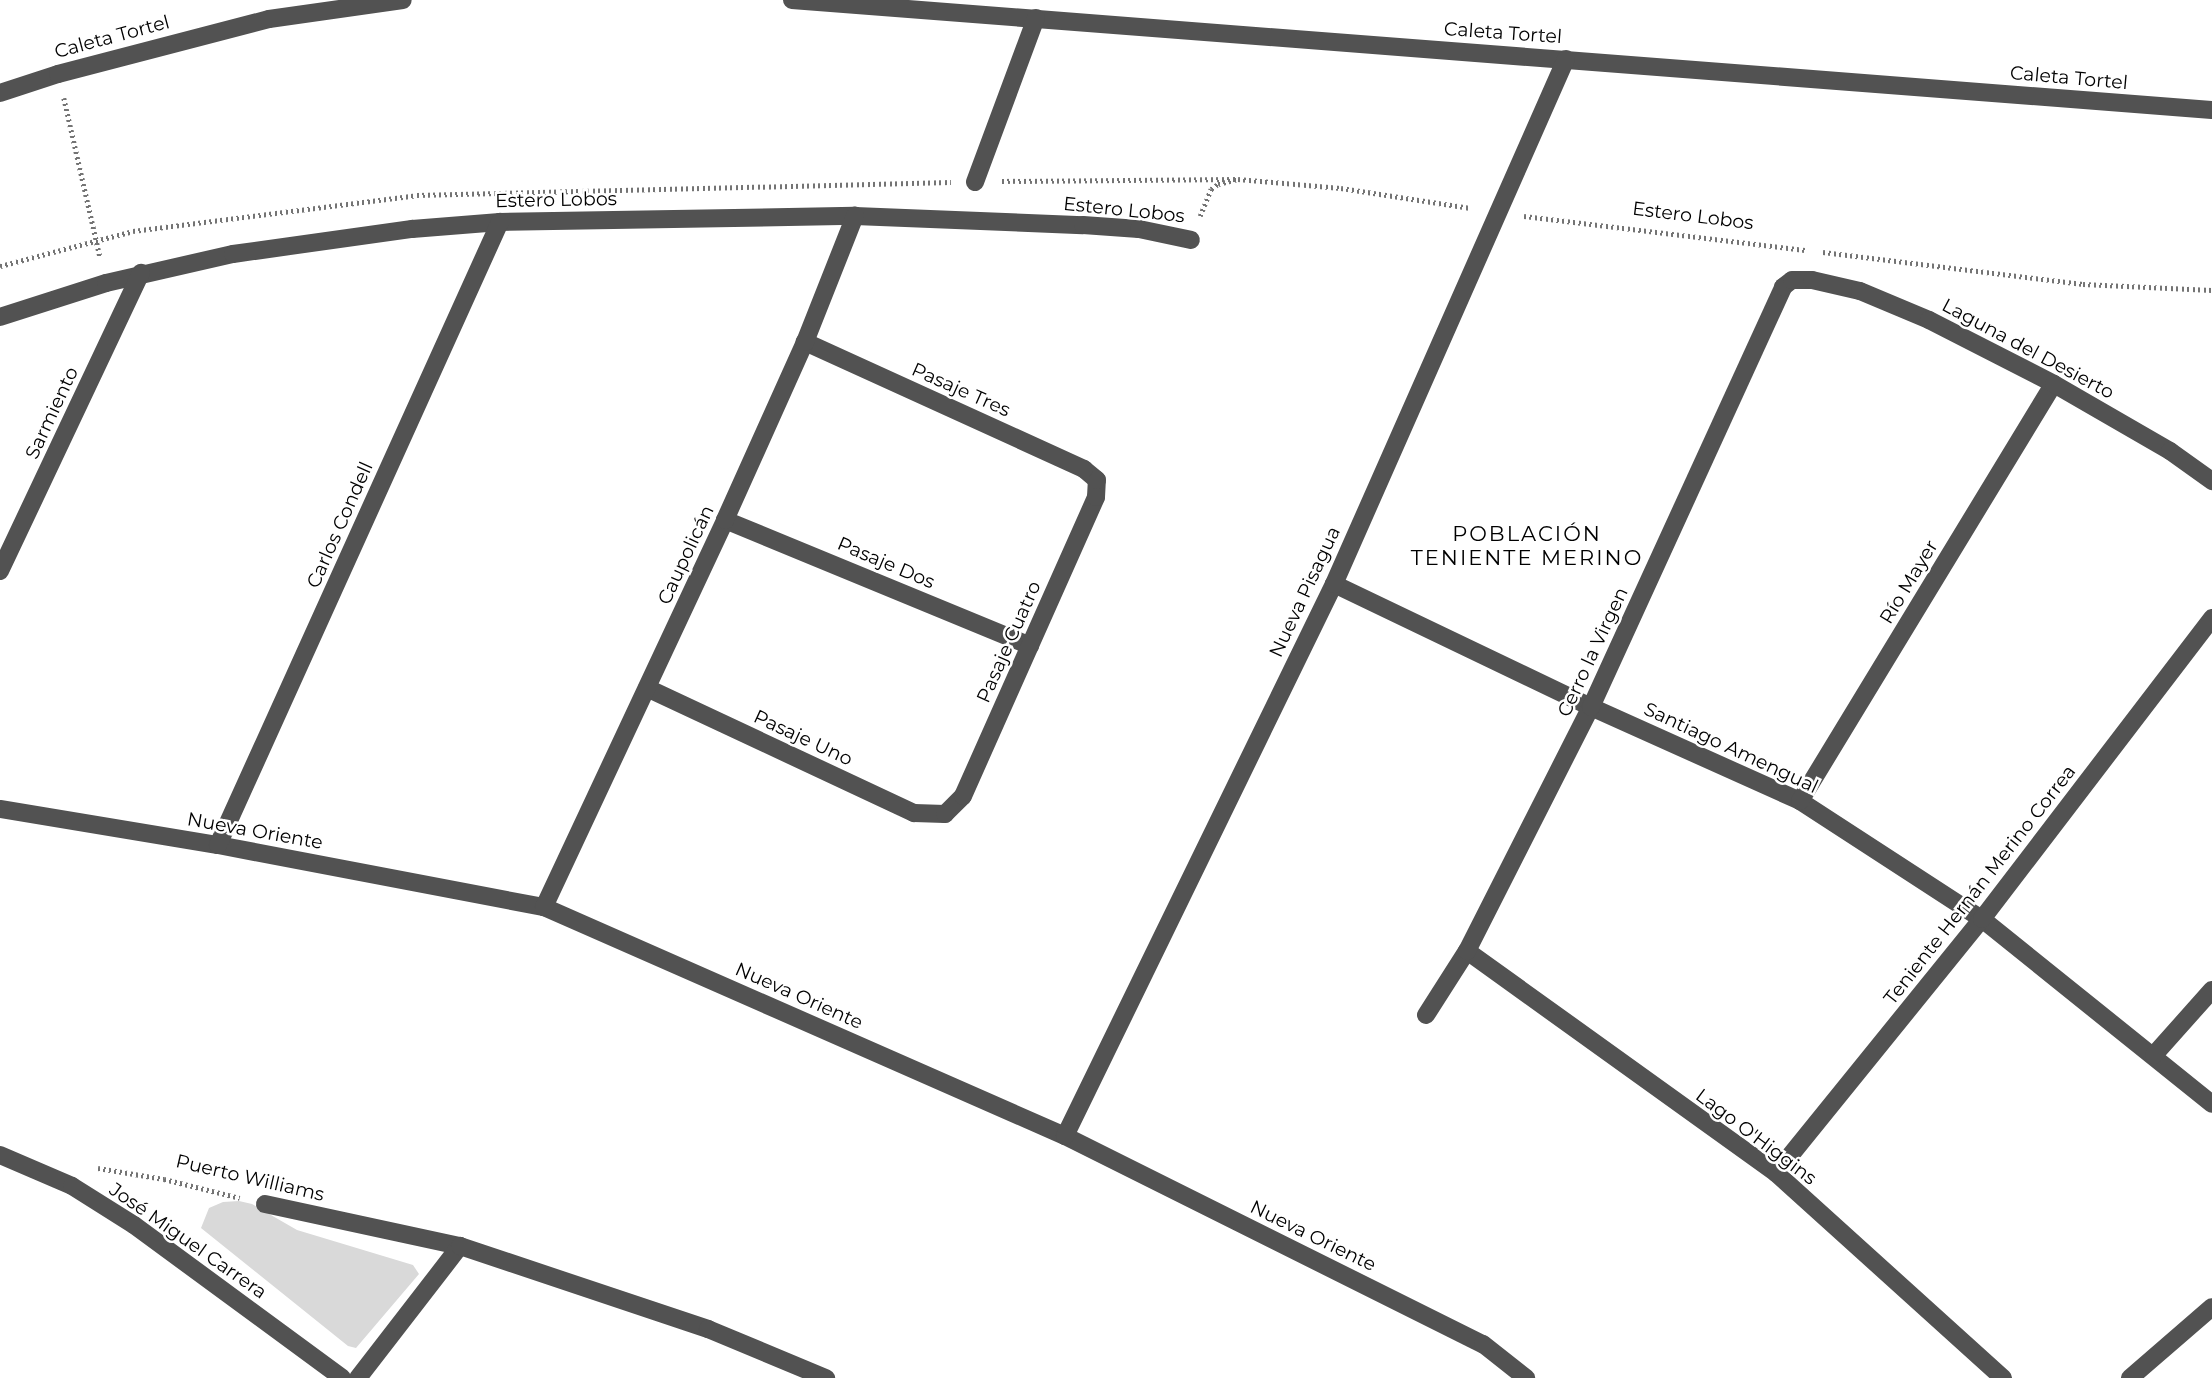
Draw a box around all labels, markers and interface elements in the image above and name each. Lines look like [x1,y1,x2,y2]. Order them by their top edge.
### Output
street label: Caleta Tortel [52,11,172,63]
street label: Caleta Tortel [1443,18,1563,48]
street label: Caleta Tortel [2009,61,2129,95]
street label: Estero Lobos [495,188,617,212]
street label: Estero Lobos [1062,192,1186,228]
street label: Estero Lobos [1631,197,1755,235]
street label: Laguna del Desierto [1938,294,2118,404]
street label: Pasaje Tres [908,358,1014,422]
street label: Sarmiento [21,363,83,463]
street label: Carlos Condell [302,458,378,592]
street label: Caupolicán [653,502,719,608]
district label: POBLACIÓN TENIENTE MERINO [1413,521,1641,571]
street label: Nueva Pisagua [1265,523,1345,661]
street label: Pasaje Dos [834,532,938,594]
street label: Río Mayer [1875,536,1943,628]
street label: Pasaje Cuatro [972,578,1046,706]
street label: Cerro la Virgen [1553,584,1633,720]
street label: Santiago Amengual [1640,698,1822,798]
street label: Pasaje Uno [750,705,856,771]
street label: Teniente Hernán Merino Correa [1879,761,2081,1009]
street label: Nueva Oriente [185,808,325,854]
street label: Nueva Oriente [732,958,866,1034]
street label: Lago O'Higgins [1691,1084,1821,1190]
street label: Puerto Williams [173,1150,327,1206]
street label: José Miguel Carrera [105,1178,271,1304]
street label: Nueva Oriente [1246,1196,1380,1276]

